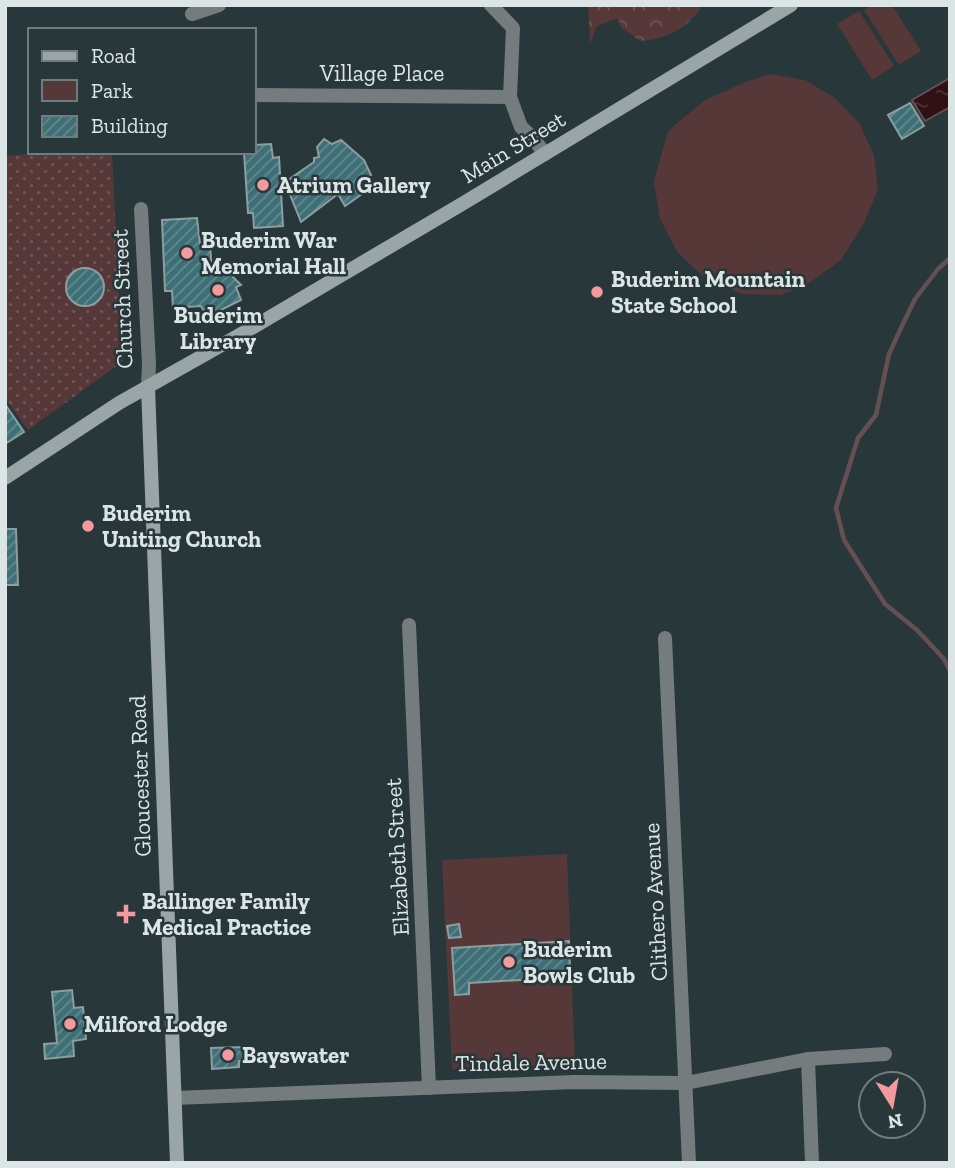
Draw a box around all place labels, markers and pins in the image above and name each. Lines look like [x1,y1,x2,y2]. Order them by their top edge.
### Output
place label: Atrium Gallery [277,171,431,199]
marker: Atrium Gallery [255,177,271,193]
place label: Buderim War Memorial Hall [201,226,347,280]
marker: Buderim War Memorial Hall [179,245,195,261]
place label: Buderim Mountain State School [611,265,806,319]
marker: Buderim Library [210,282,226,298]
marker: Buderim Mountain State School [589,284,605,300]
place label: Buderim Library [173,301,263,355]
place label: Buderim Uniting Church [102,499,262,553]
marker: Buderim Uniting Church [80,518,96,534]
place label: Ballinger Family Medical Practice [142,887,311,941]
marker: Ballinger Family Medical Practice [116,904,136,924]
place label: Buderim Bowls Club [523,935,635,989]
marker: Buderim Bowls Club [501,954,517,970]
place label: Milford Lodge [84,1010,227,1038]
marker: Milford Lodge [62,1016,78,1032]
place label: Bayswater [242,1041,349,1069]
marker: Bayswater [220,1047,236,1063]

